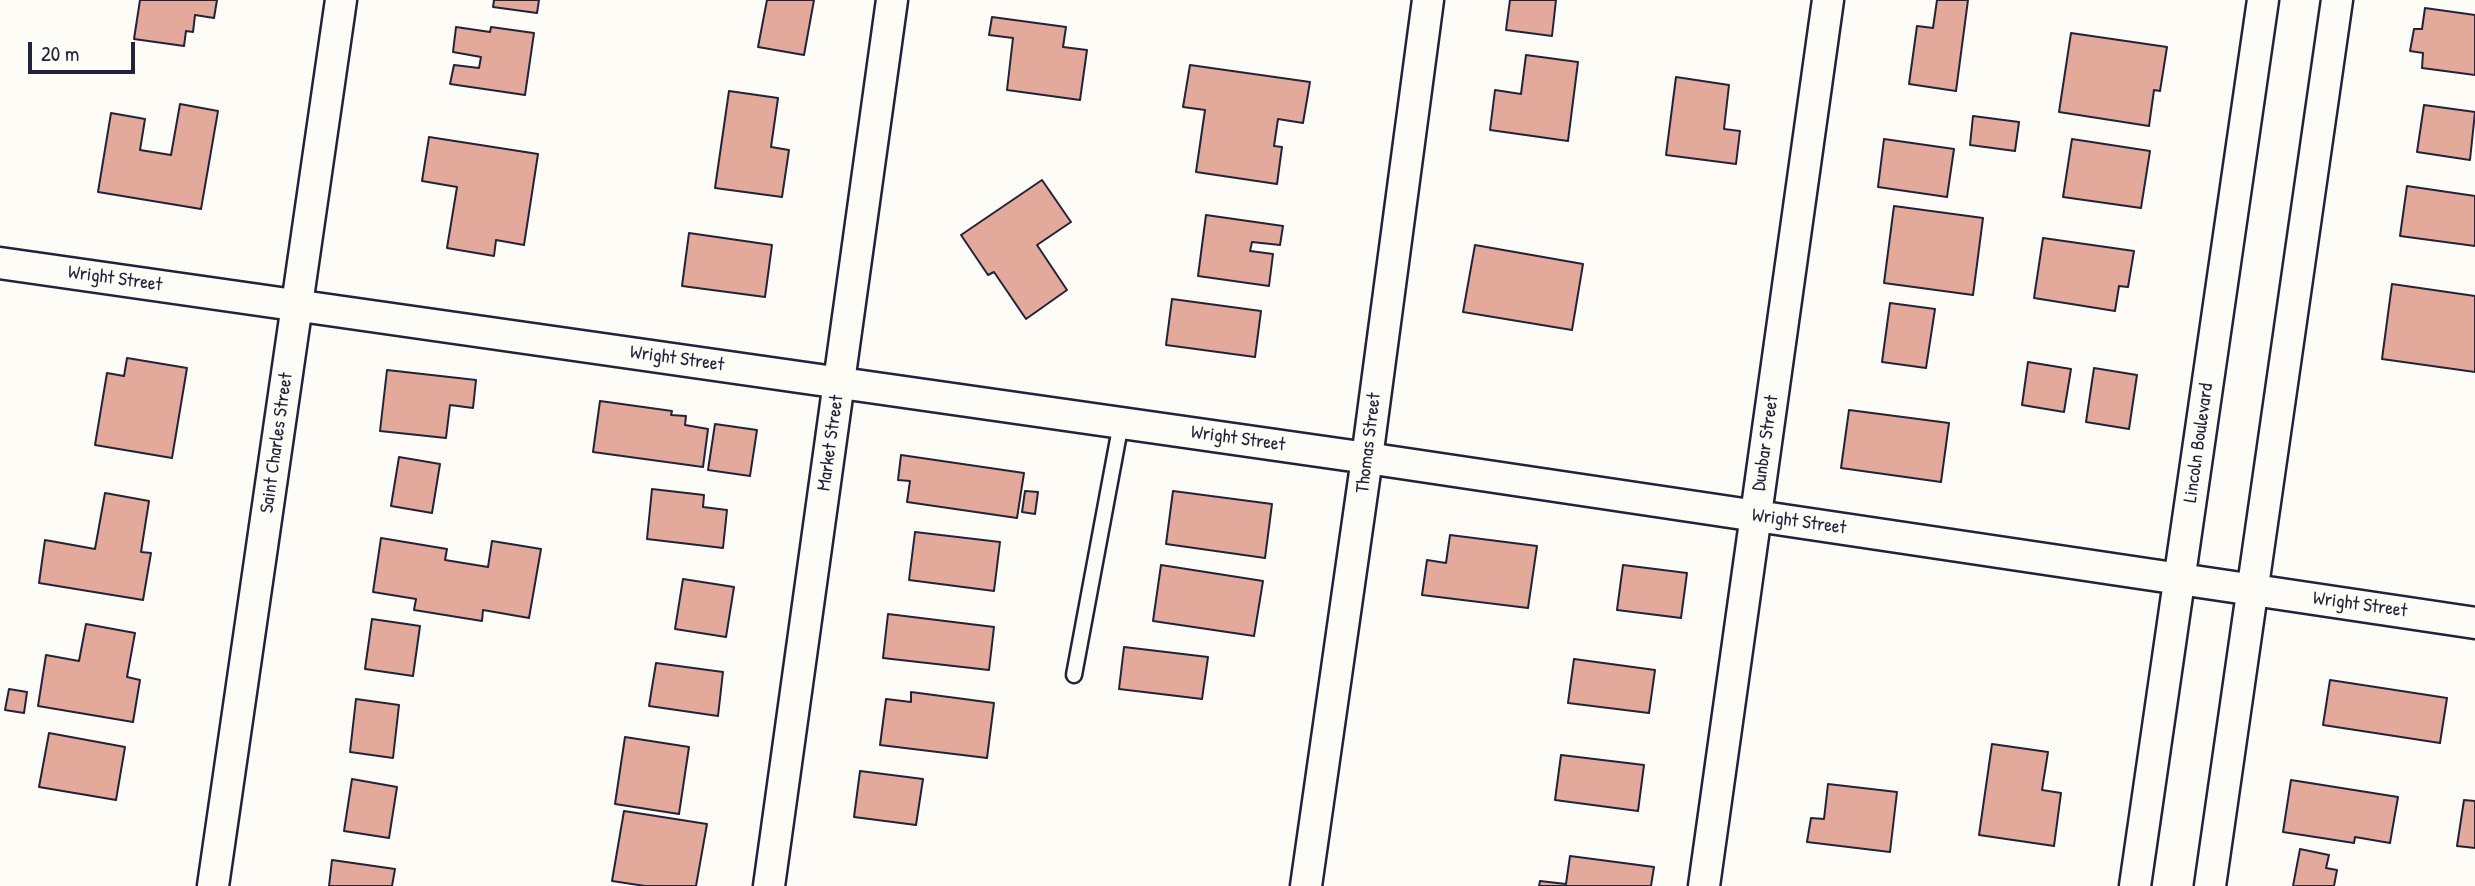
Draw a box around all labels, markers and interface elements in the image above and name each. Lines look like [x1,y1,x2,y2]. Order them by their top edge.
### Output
scale bar [32,28,138,72]
text: 20 m [41,39,79,68]
street label: Wright Street [66,261,164,297]
street label: Wright Street [628,341,726,377]
street label: Saint Charles Street [256,371,298,515]
street label: Lincoln Boulevard [2179,382,2219,504]
street label: Thomas Street [1352,392,1386,494]
street label: Market Street [813,394,849,492]
street label: Dunbar Street [1748,394,1784,492]
street label: Wright Street [1189,421,1287,457]
street label: Wright Street [1750,504,1848,540]
street label: Wright Street [2311,587,2409,623]

